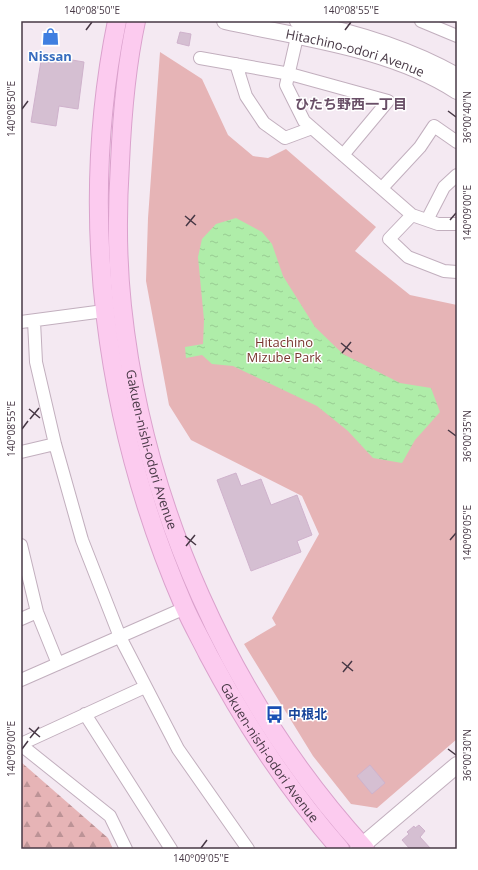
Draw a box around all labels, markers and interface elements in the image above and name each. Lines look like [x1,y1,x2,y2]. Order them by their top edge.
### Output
text: 140°08'50"E [64,3,120,17]
text: 140°08'55"E [323,3,379,17]
street label: Hitachino-odori Avenue [284,25,427,81]
shop icon: Nissan [40,27,60,47]
place label: Nissan [28,47,72,65]
text: 140°08'50"E [4,81,18,137]
text: 36°00'40"N [460,91,474,143]
district label: ひたち野西一丁目 [295,94,407,113]
text: 140°09'00"E [460,185,474,241]
park label: Hitachino Mizube Park [247,333,322,366]
street label: Gakuen-nishi-odori Avenue [122,368,182,532]
text: 140°08'55"E [4,401,18,457]
text: 36°00'35"N [460,410,474,462]
text: 140°09'05"E [460,505,474,561]
street label: Gakuen-nishi-odori Avenue [216,679,323,826]
bus stop icon: 中根北 [265,704,285,724]
place label: 中根北 [288,705,327,723]
text: 140°09'00"E [4,721,18,777]
text: 36°00'30"N [460,729,474,781]
text: 140°09'05"E [173,851,229,865]

